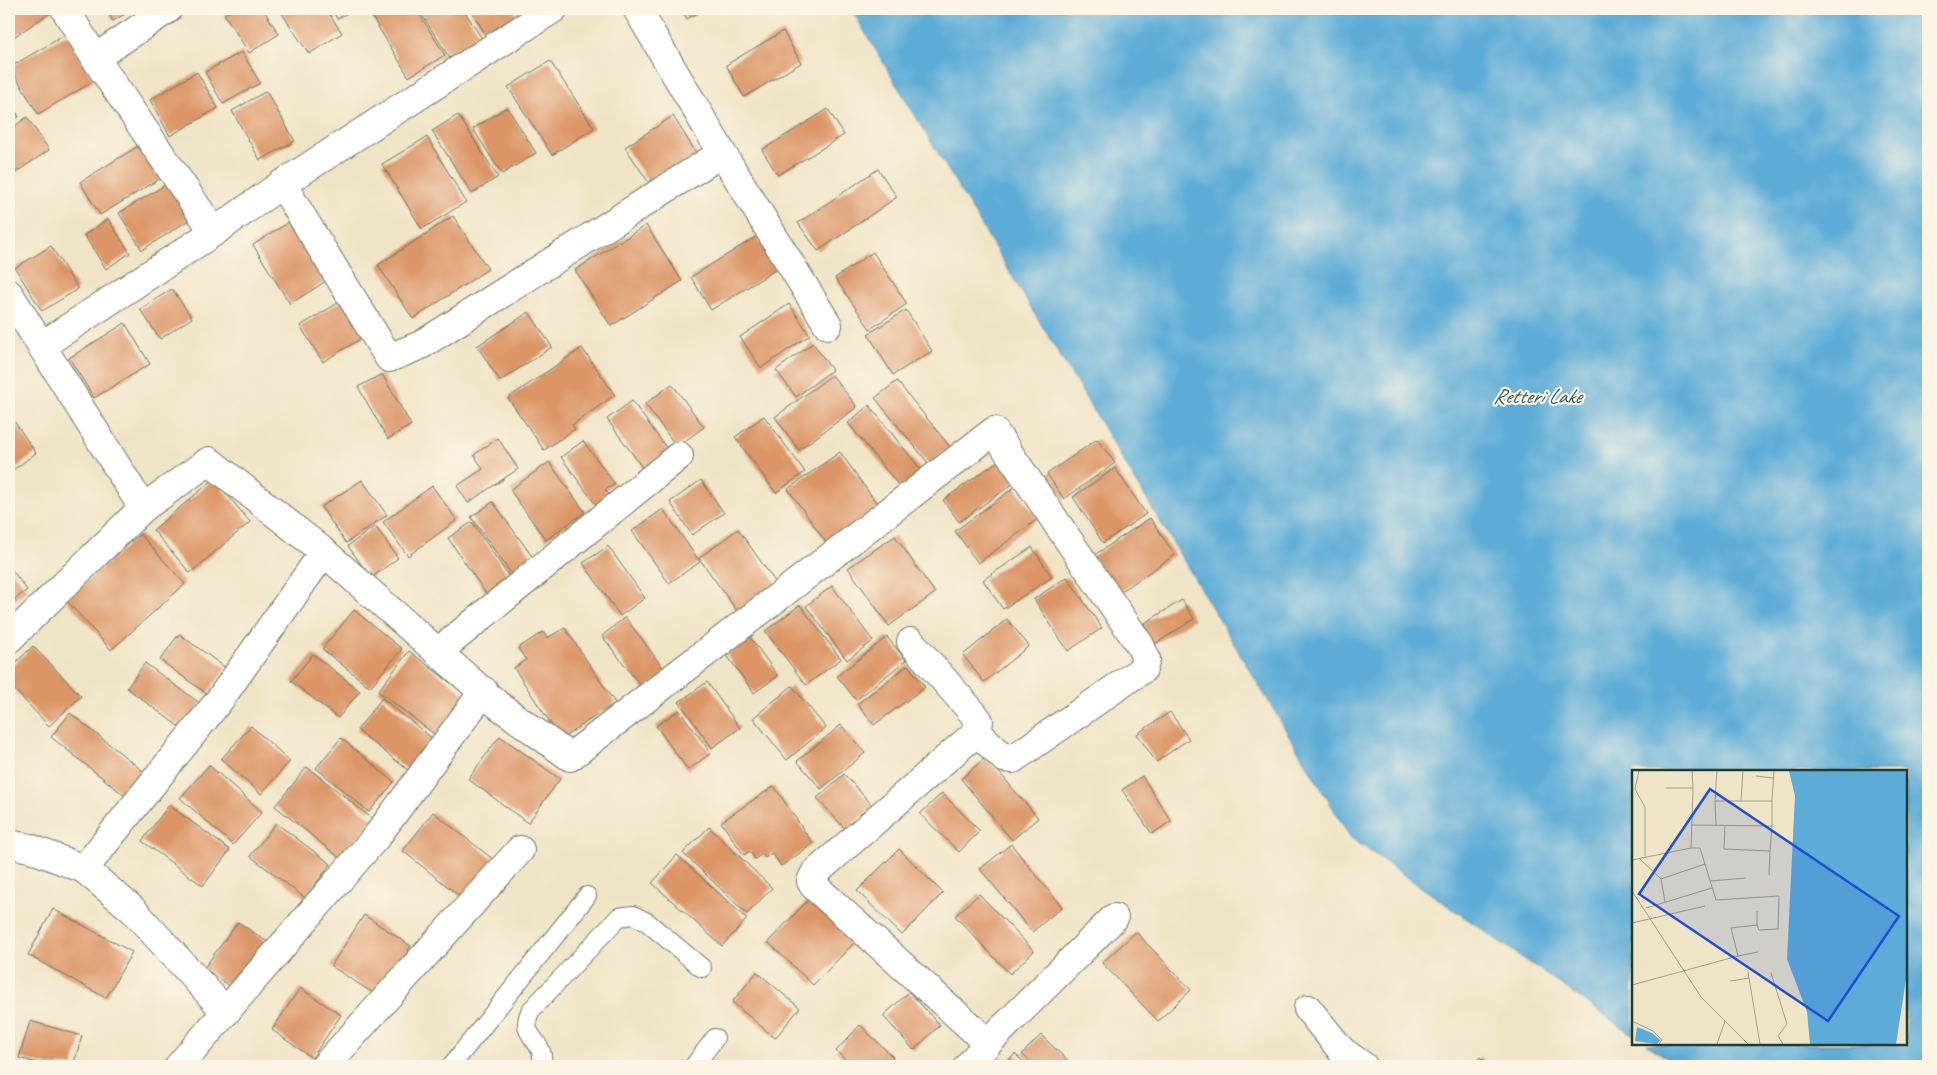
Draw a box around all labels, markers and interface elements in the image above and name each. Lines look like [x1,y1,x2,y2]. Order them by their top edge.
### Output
water label: Retteri Lake [1493,383,1584,409]
inset map [1632,770,1907,1045]

